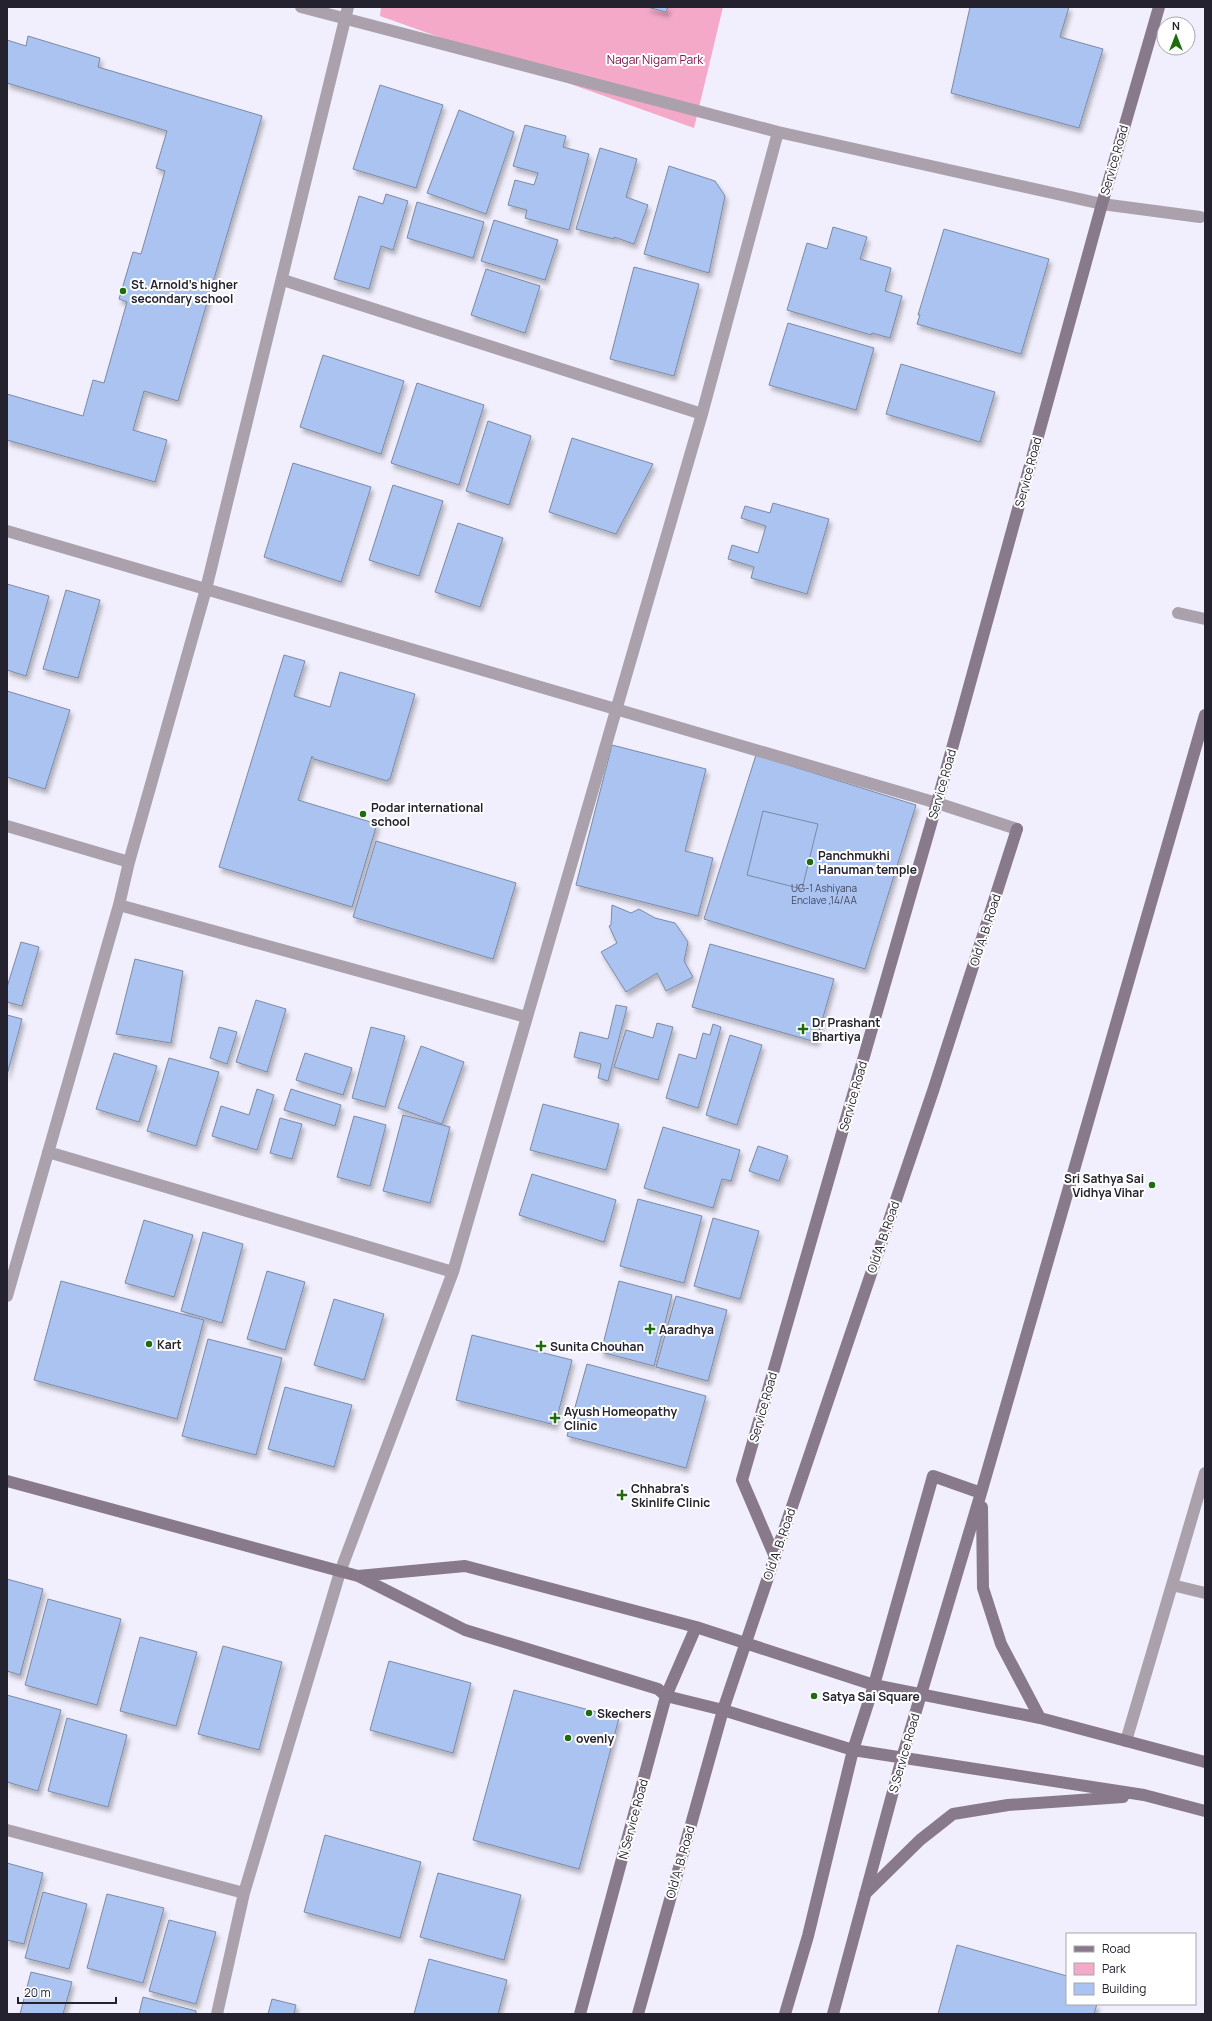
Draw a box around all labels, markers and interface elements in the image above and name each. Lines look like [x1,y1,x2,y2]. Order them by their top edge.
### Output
north arrow [1156,16,1196,56]
text: N [1172,18,1180,33]
park label: Nagar Nigam Park [607,51,704,68]
street label: Service Road [1096,123,1132,197]
place label: St. Arnold's higher secondary school [131,276,238,307]
marker: St. Arnold's higher secondary school [118,286,128,296]
street label: Service Road [1010,435,1046,509]
street label: Service Road [924,747,960,821]
place label: Podar international school [371,799,483,830]
marker: Podar international school [358,809,368,819]
place label: Panchmukhi Hanuman temple [818,847,917,878]
marker: Panchmukhi Hanuman temple [805,857,815,867]
house number: UG-1 Ashiyana Enclave ,14/AA [791,881,857,907]
street label: Old A. B. Road [965,892,1005,968]
place label: Dr Prashant Bhartiya [812,1014,880,1045]
marker: Dr Prashant Bhartiya [797,1023,809,1035]
street label: Service Road [835,1059,871,1133]
place label: Sri Sathya Sai Vidhya Vihar [1064,1170,1144,1201]
marker: Sri Sathya Sai Vidhya Vihar [1147,1180,1157,1190]
street label: Old A. B. Road [863,1199,903,1275]
place label: Aaradhya [659,1321,714,1338]
marker: Aaradhya [644,1323,656,1335]
place label: Kart [157,1336,182,1353]
place label: Sunita Chouhan [550,1338,644,1355]
marker: Kart [144,1339,154,1349]
marker: Sunita Chouhan [535,1340,547,1352]
street label: Service Road [745,1370,781,1444]
place label: Ayush Homeopathy Clinic [564,1403,677,1434]
marker: Ayush Homeopathy Clinic [549,1412,561,1424]
place label: Chhabra's Skinlife Clinic [631,1480,710,1511]
marker: Chhabra's Skinlife Clinic [616,1489,628,1501]
street label: Old A. B. Road [759,1506,799,1582]
place label: Satya Sai Square [822,1688,920,1705]
marker: Satya Sai Square [809,1691,819,1701]
place label: Skechers [597,1705,652,1722]
marker: Skechers [584,1708,594,1718]
street label: S Service Road [885,1711,923,1795]
place label: ovenly [576,1730,614,1747]
marker: ovenly [563,1733,573,1743]
street label: N Service Road [614,1777,652,1861]
street label: Old A. B. Road [662,1824,698,1900]
legend [1066,1933,1196,2005]
text: Road [1102,1940,1130,1957]
text: Park [1102,1960,1127,1977]
scale bar [18,1979,116,2005]
text: Building [1102,1980,1146,1997]
text: 20 m [24,1984,51,2001]

